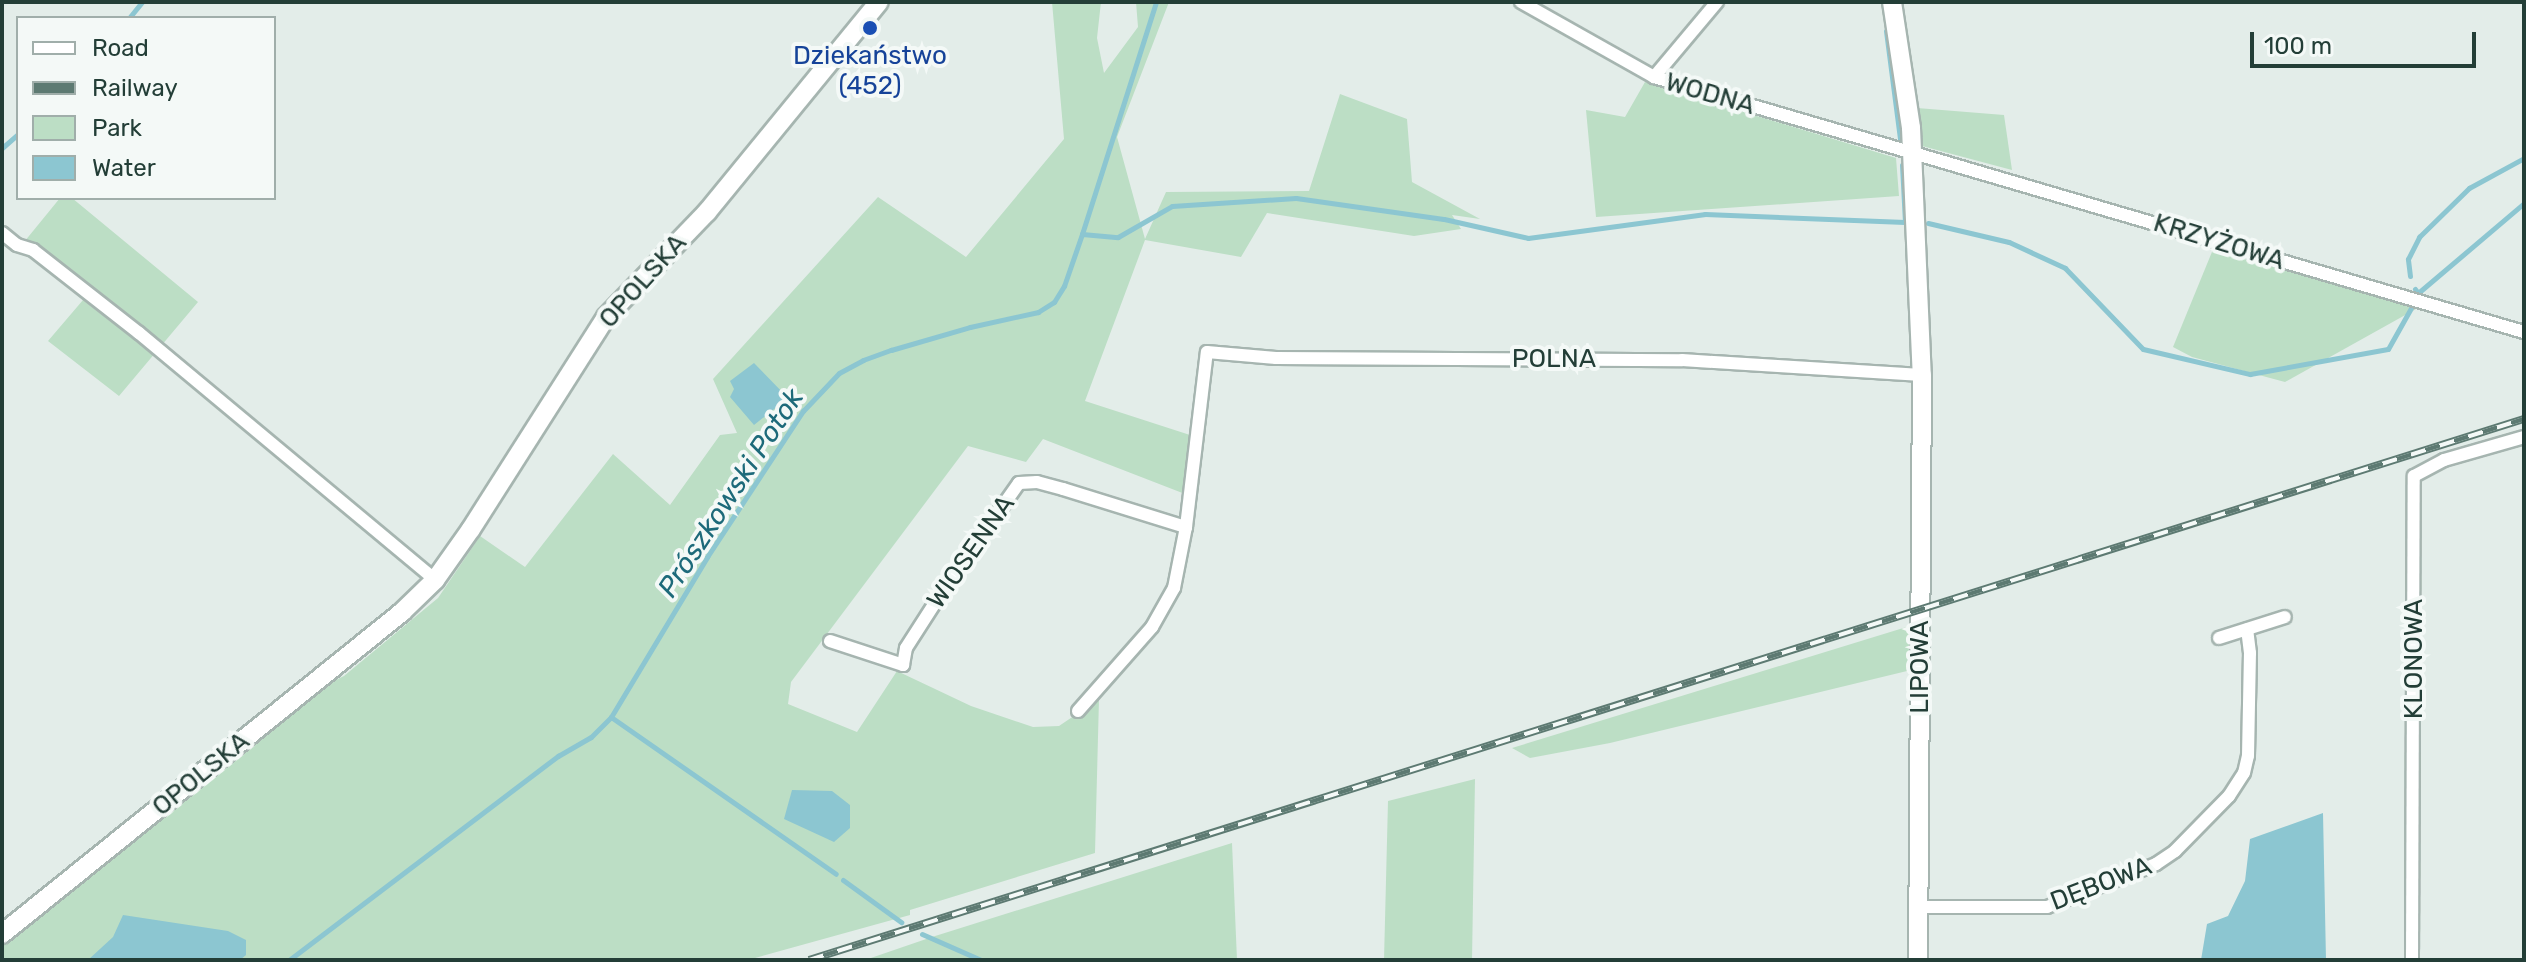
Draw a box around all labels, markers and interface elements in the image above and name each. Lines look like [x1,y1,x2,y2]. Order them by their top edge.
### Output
legend [16,16,276,200]
scale bar [2254,16,2480,66]
marker: Dziekaństwo (452) [861,19,879,37]
text: 100 m [2264,32,2332,60]
text: Road [92,34,149,62]
place label: Dziekaństwo (452) [793,40,947,102]
street label: WODNA [1662,66,1758,122]
text: Railway [92,74,178,102]
text: Park [92,114,142,142]
text: Water [92,154,156,182]
street label: KRZYŻOWA [2150,207,2288,277]
street label: OPOLSKA [593,228,693,334]
street label: POLNA [1512,343,1596,375]
water label: Prószkowski Potok [651,382,811,604]
street label: WIOSENNA [921,489,1021,615]
street label: KLONOWA [2398,599,2430,719]
street label: LIPOWA [1904,620,1936,714]
street label: OPOLSKA [146,725,256,823]
street label: DĘBOWA [2046,850,2156,918]

